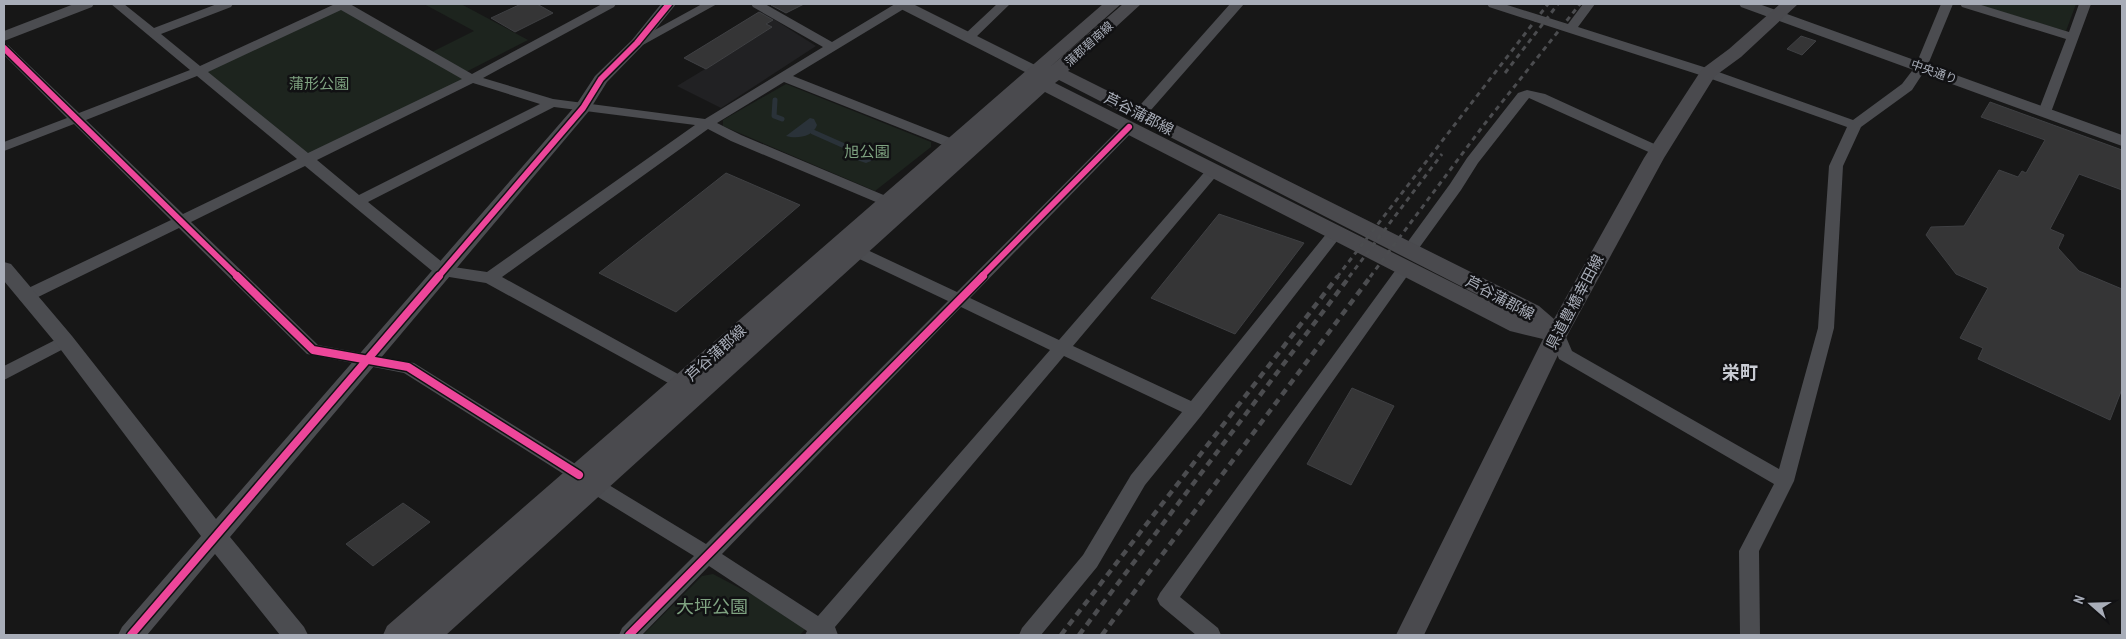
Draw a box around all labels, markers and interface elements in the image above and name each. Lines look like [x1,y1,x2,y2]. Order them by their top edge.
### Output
street label: 蒲郡碧南線 [1061,18,1116,69]
street label: 中央通り [1909,56,1959,87]
park label: 蒲形公園 [289,74,349,93]
street label: 芦谷蒲郡線 [1101,88,1177,139]
park label: 旭公園 [844,142,890,161]
street label: 県道豊橋幸田線 [1542,251,1608,353]
street label: 芦谷蒲郡線 [1463,272,1538,324]
street label: 芦谷蒲郡線 [681,320,750,385]
district label: 栄町 [1722,361,1758,384]
north arrow [2066,579,2116,629]
text: N [2069,593,2089,606]
park label: 大坪公園 [676,595,748,618]

